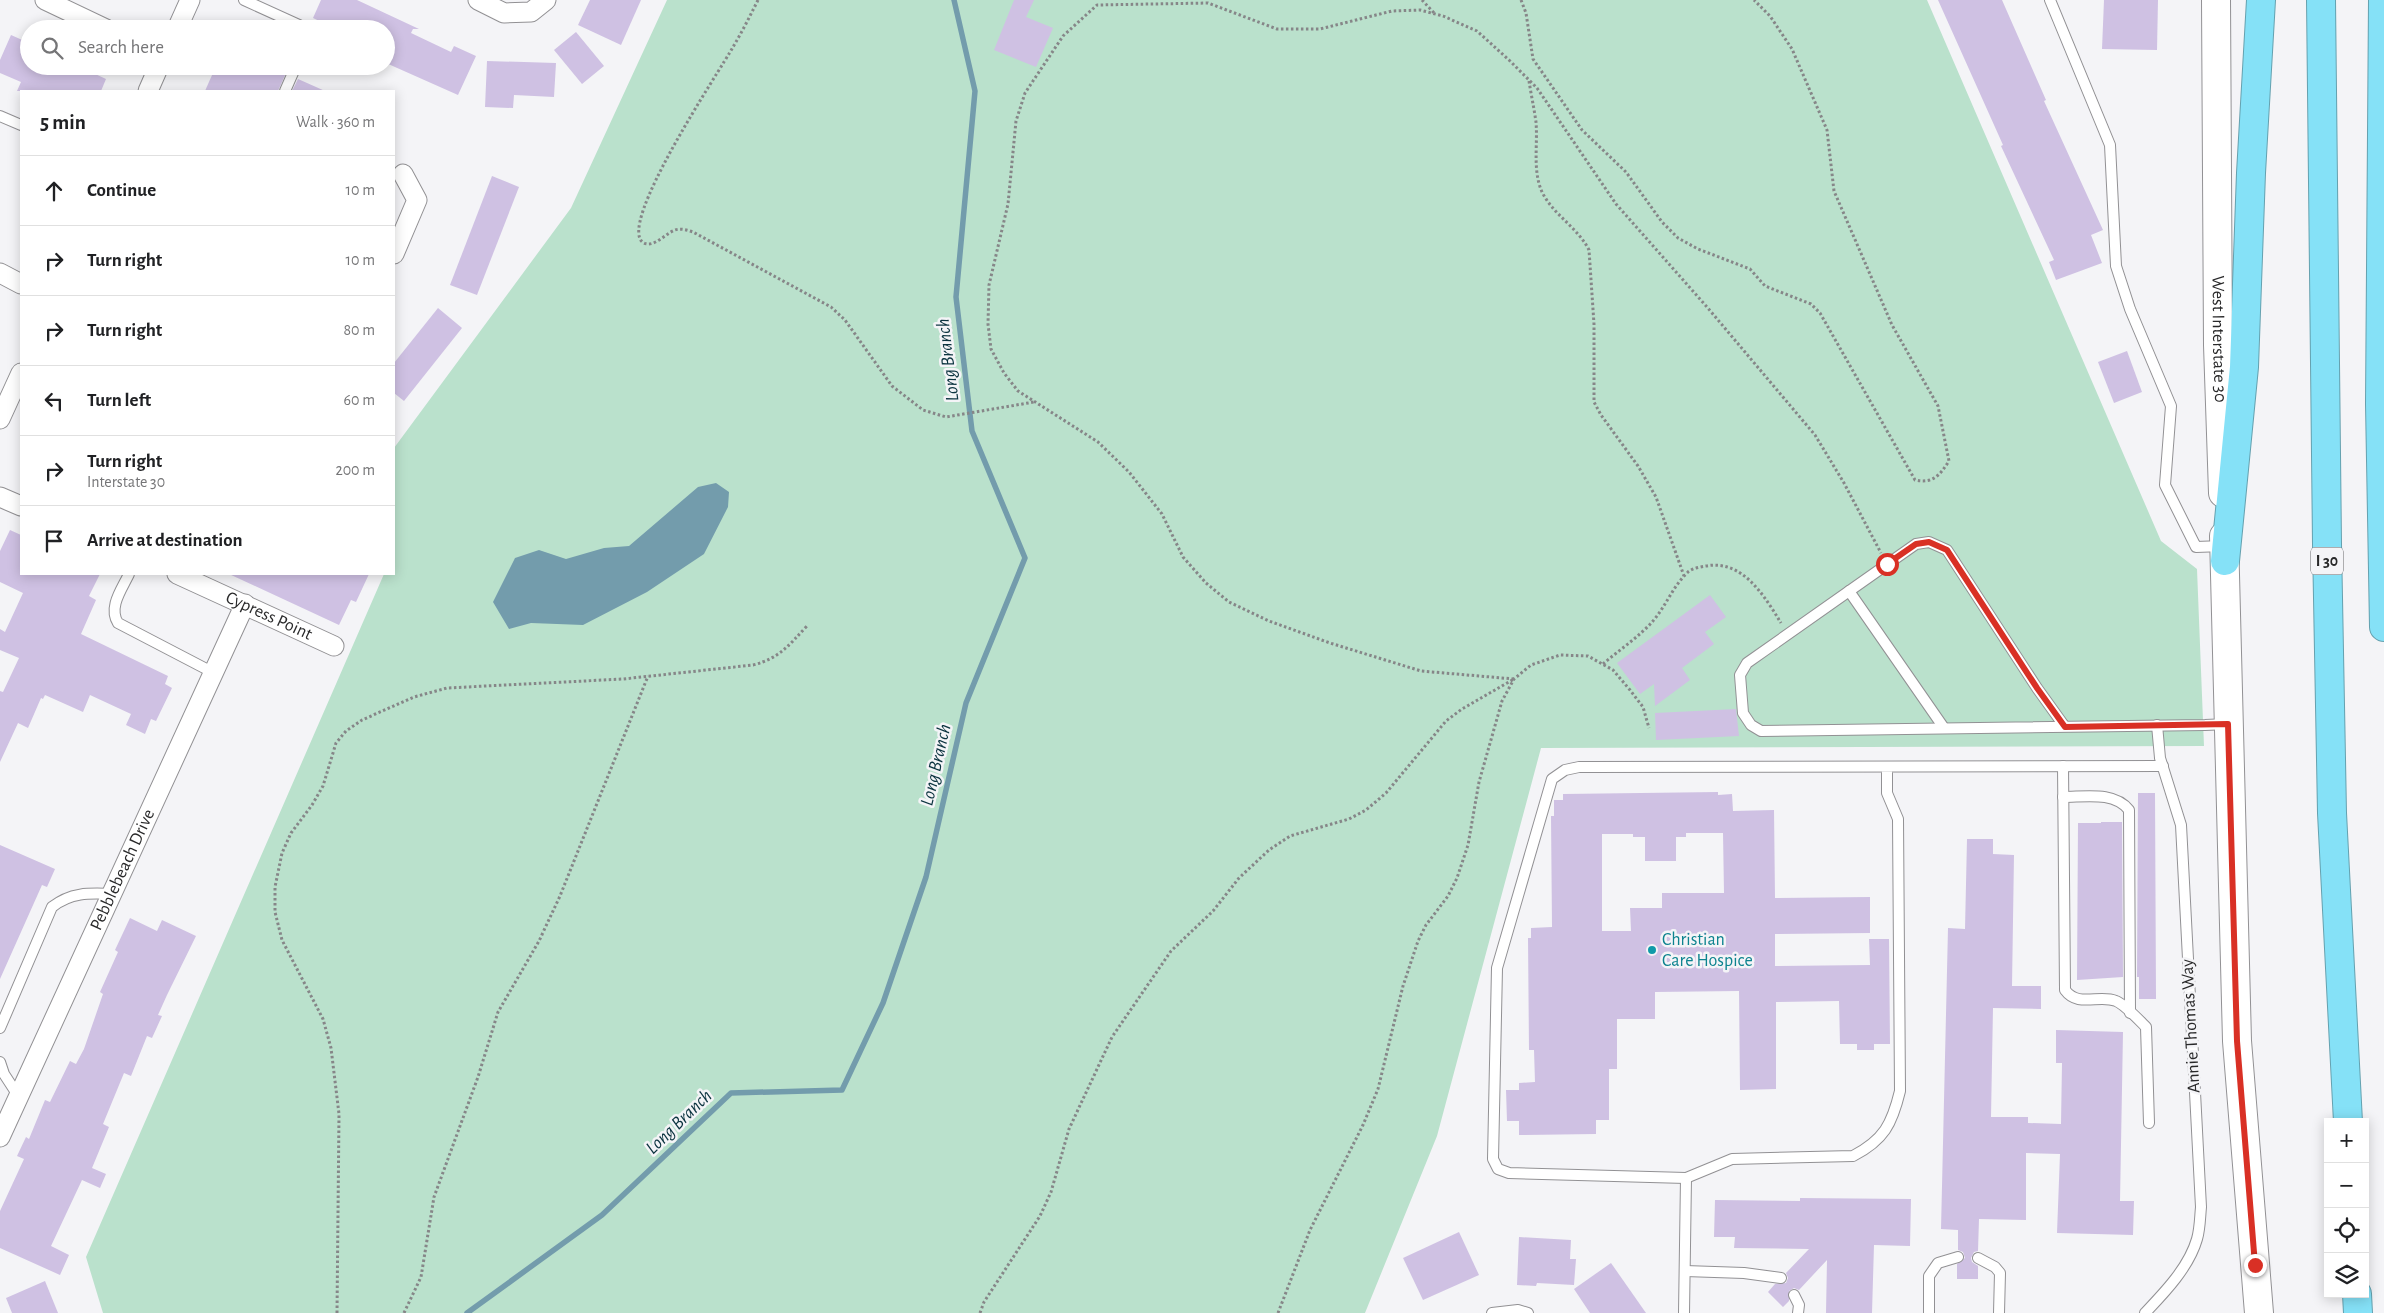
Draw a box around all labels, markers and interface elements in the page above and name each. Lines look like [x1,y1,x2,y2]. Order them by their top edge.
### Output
search box [20,20,395,75]
icon: search [38,34,66,62]
text: Search here [78,38,164,57]
text: 5 min [40,112,86,133]
text: Walk · 360 m [296,114,375,130]
icon: ahead [40,177,68,205]
text: Continue [87,181,156,200]
text: 10 m [346,182,375,198]
icon: right [40,247,68,275]
text: Turn right [87,251,162,270]
text: 10 m [346,252,375,268]
street label: West Interstate 30 [2209,275,2229,403]
icon: right [40,317,68,345]
water label: Long Branch [933,317,963,403]
text: Turn right [87,321,162,340]
text: 80 m [344,322,375,338]
icon: left [40,387,68,415]
text: Turn left [87,391,151,410]
text: 60 m [344,392,375,408]
text: Turn right [87,452,162,471]
icon: right [40,457,68,485]
text: 200 m [335,462,375,478]
text: Interstate 30 [87,474,165,490]
icon: arrive [40,527,68,555]
text: Arrive at destination [87,531,243,550]
road number: I 30 [2311,548,2343,574]
route start [1876,553,1899,576]
street label: Cypress Point [223,589,315,644]
water label: Long Branch [917,722,955,808]
street label: Pebblebeach Drive [87,807,158,933]
place label: Christian Care Hospice [1662,931,1753,970]
marker: Christian Care Hospice [1646,944,1658,956]
street label: Annie Thomas Way [2178,958,2203,1093]
water label: Long Branch [642,1086,716,1158]
map controls [2324,1118,2369,1298]
button: + [2324,1118,2369,1163]
button: − [2324,1163,2369,1208]
button: locate [2324,1208,2369,1253]
button: layers [2324,1253,2369,1298]
route end [2244,1254,2267,1277]

